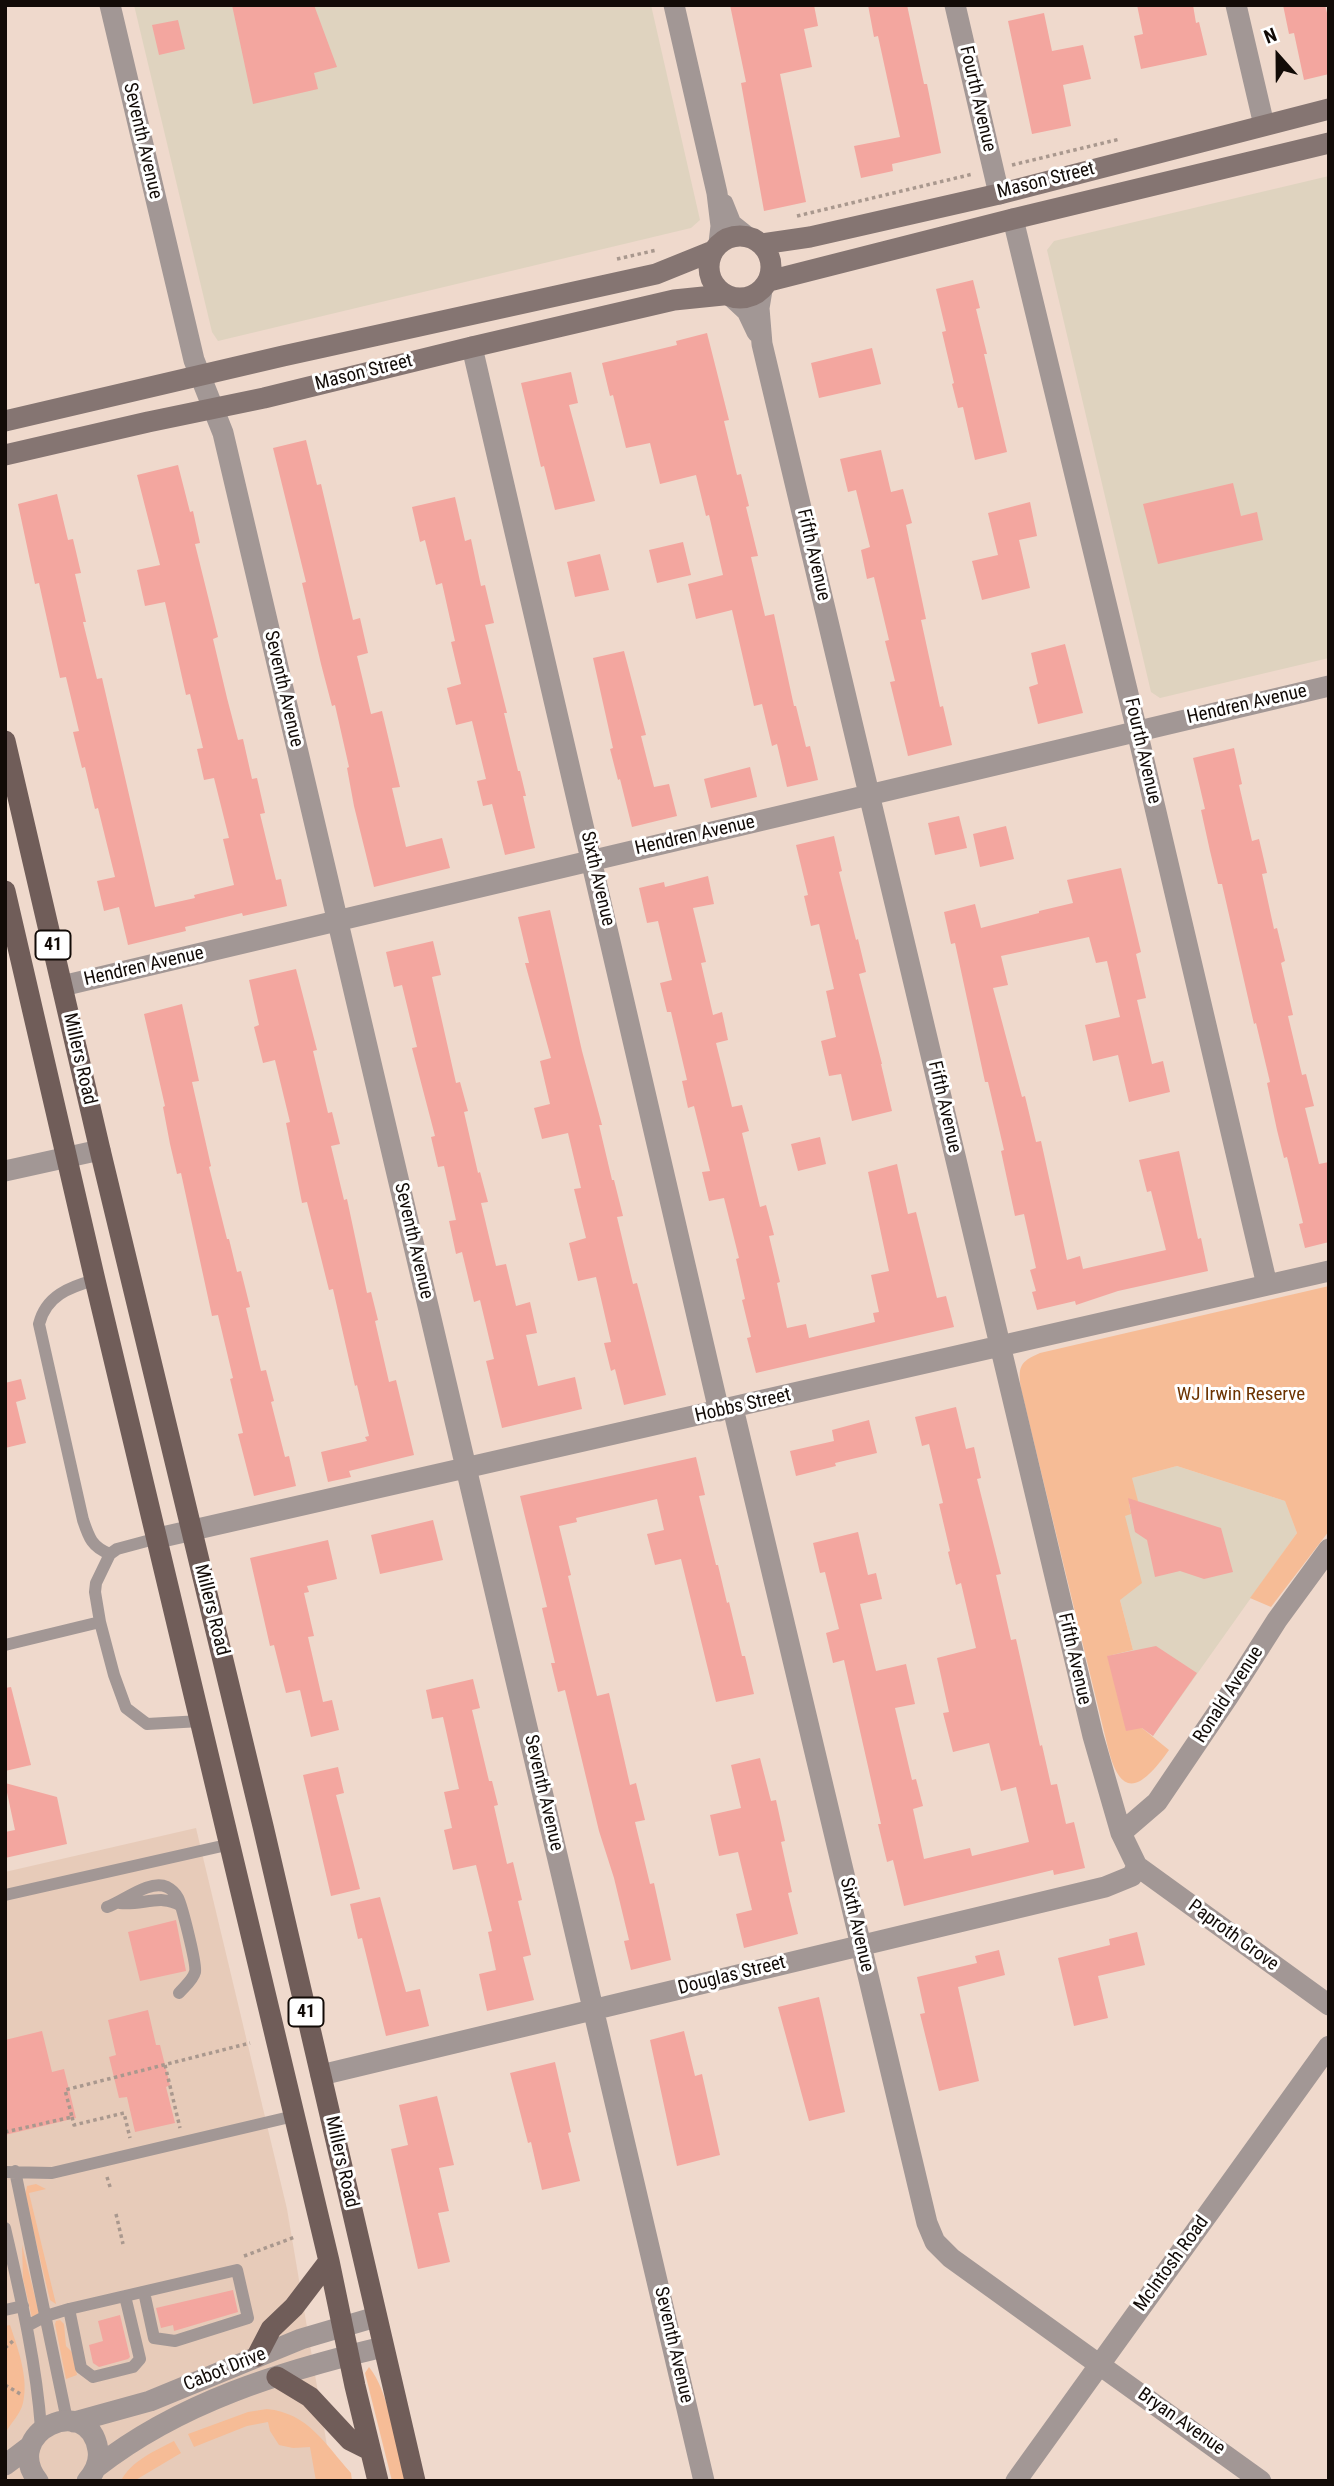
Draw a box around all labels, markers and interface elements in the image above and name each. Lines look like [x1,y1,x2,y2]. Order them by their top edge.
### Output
north arrow [1243,21,1313,91]
text: N [1261,23,1280,49]
street label: Fourth Avenue [954,44,1000,154]
street label: Seventh Avenue [118,81,166,201]
street label: Mason Street [995,158,1097,204]
street label: Mason Street [313,350,415,396]
street label: Fifth Avenue [791,507,835,603]
street label: Seventh Avenue [259,629,307,749]
street label: Hendren Avenue [1185,680,1309,730]
street label: Fourth Avenue [1119,696,1165,806]
street label: Hendren Avenue [633,811,757,861]
street label: Sixth Avenue [575,829,619,929]
road number: 41 [36,930,70,960]
street label: Hendren Avenue [82,942,206,992]
street label: Millers Road [57,1011,101,1107]
street label: Fifth Avenue [922,1059,966,1155]
street label: Seventh Avenue [389,1181,437,1301]
street label: Hobbs Street [693,1384,793,1428]
park label: WJ Irwin Reserve [1177,1384,1305,1406]
street label: Millers Road [189,1562,233,1658]
street label: Fifth Avenue [1052,1611,1096,1707]
street label: Ronald Avenue [1189,1642,1269,1748]
street label: Seventh Avenue [519,1733,567,1853]
street label: Sixth Avenue [834,1875,878,1975]
street label: Paproth Grove [1183,1896,1283,1976]
street label: Douglas Street [676,1952,788,2000]
road number: 41 [288,1998,324,2026]
street label: Millers Road [319,2114,363,2210]
street label: McIntosh Road [1130,2212,1214,2316]
street label: Seventh Avenue [649,2285,697,2405]
street label: Cabot Drive [181,2343,269,2397]
street label: Bryan Avenue [1133,2384,1229,2460]

